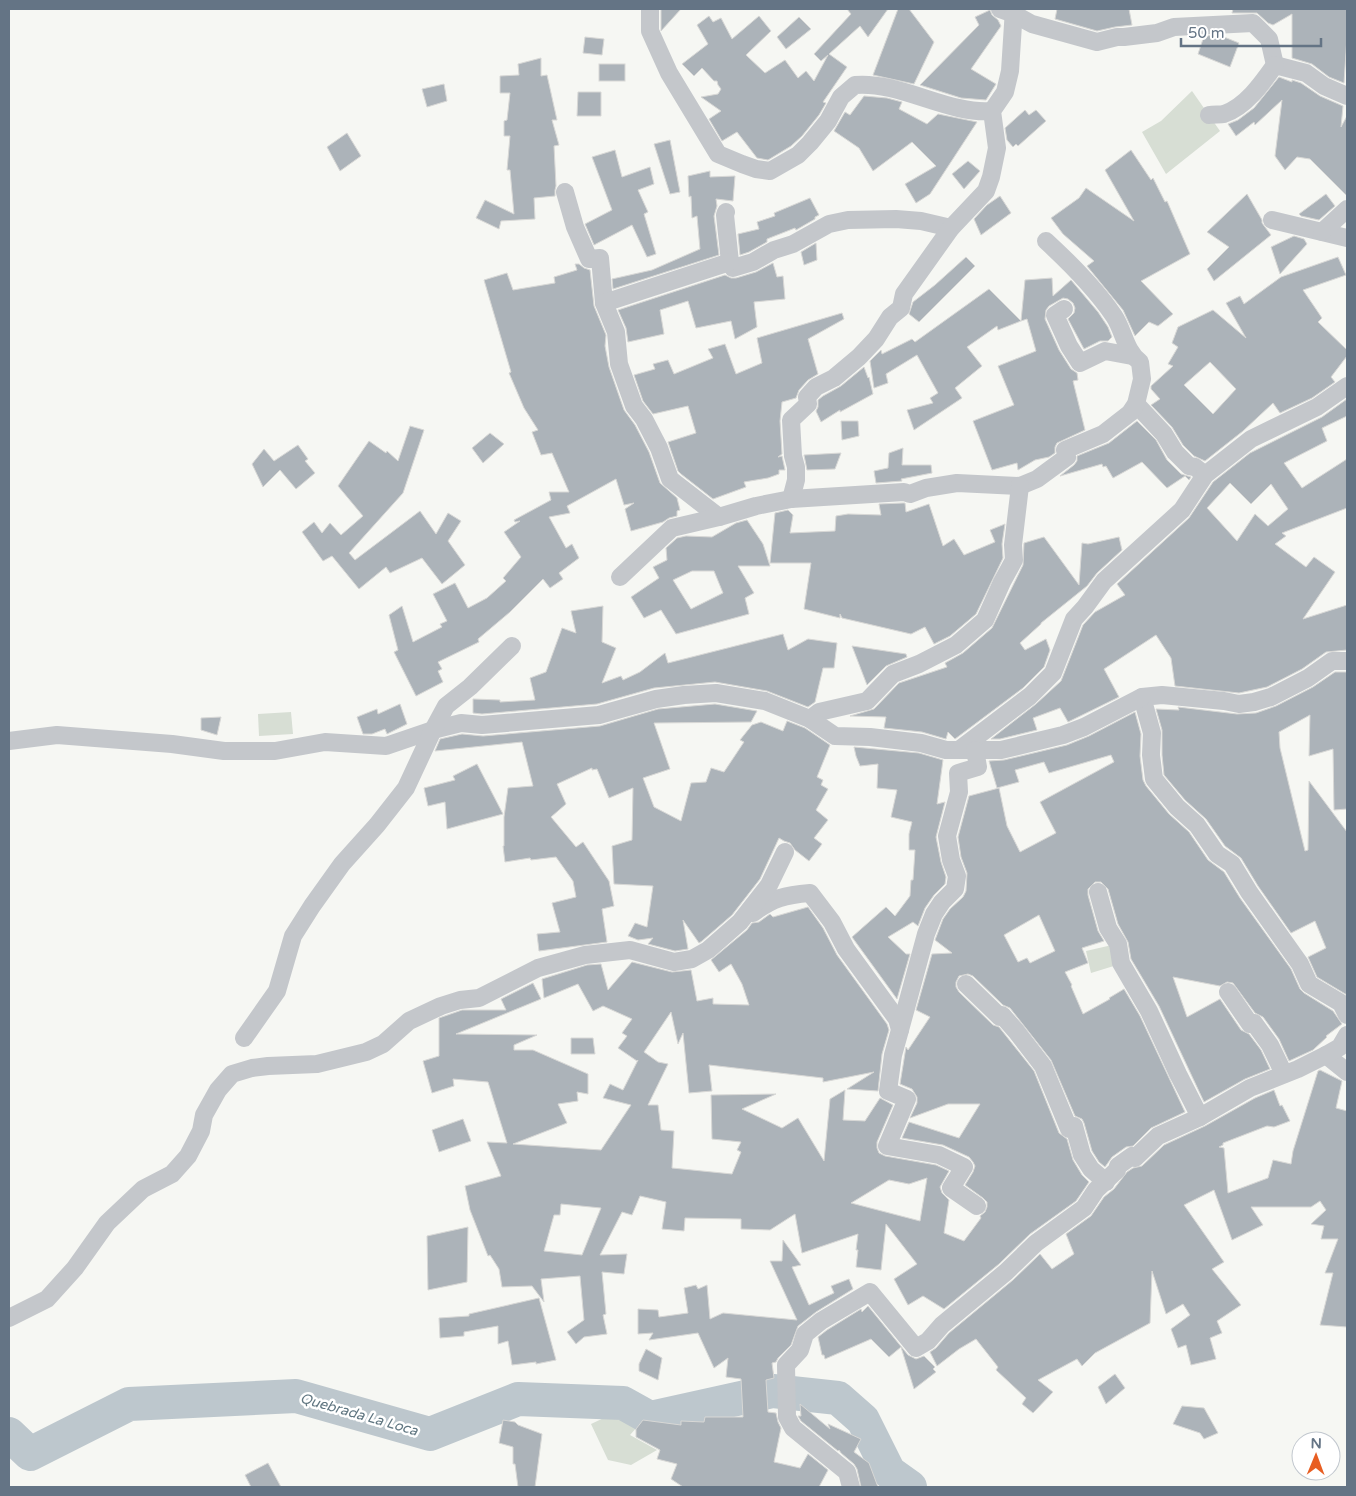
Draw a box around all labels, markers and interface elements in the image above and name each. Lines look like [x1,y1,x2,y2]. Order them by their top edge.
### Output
scale bar [1181,15,1321,47]
text: 50 m [1188,24,1225,42]
water label: Quebrada La Loca [298,1390,421,1440]
north arrow [1291,1431,1341,1481]
text: N [1310,1435,1322,1452]

